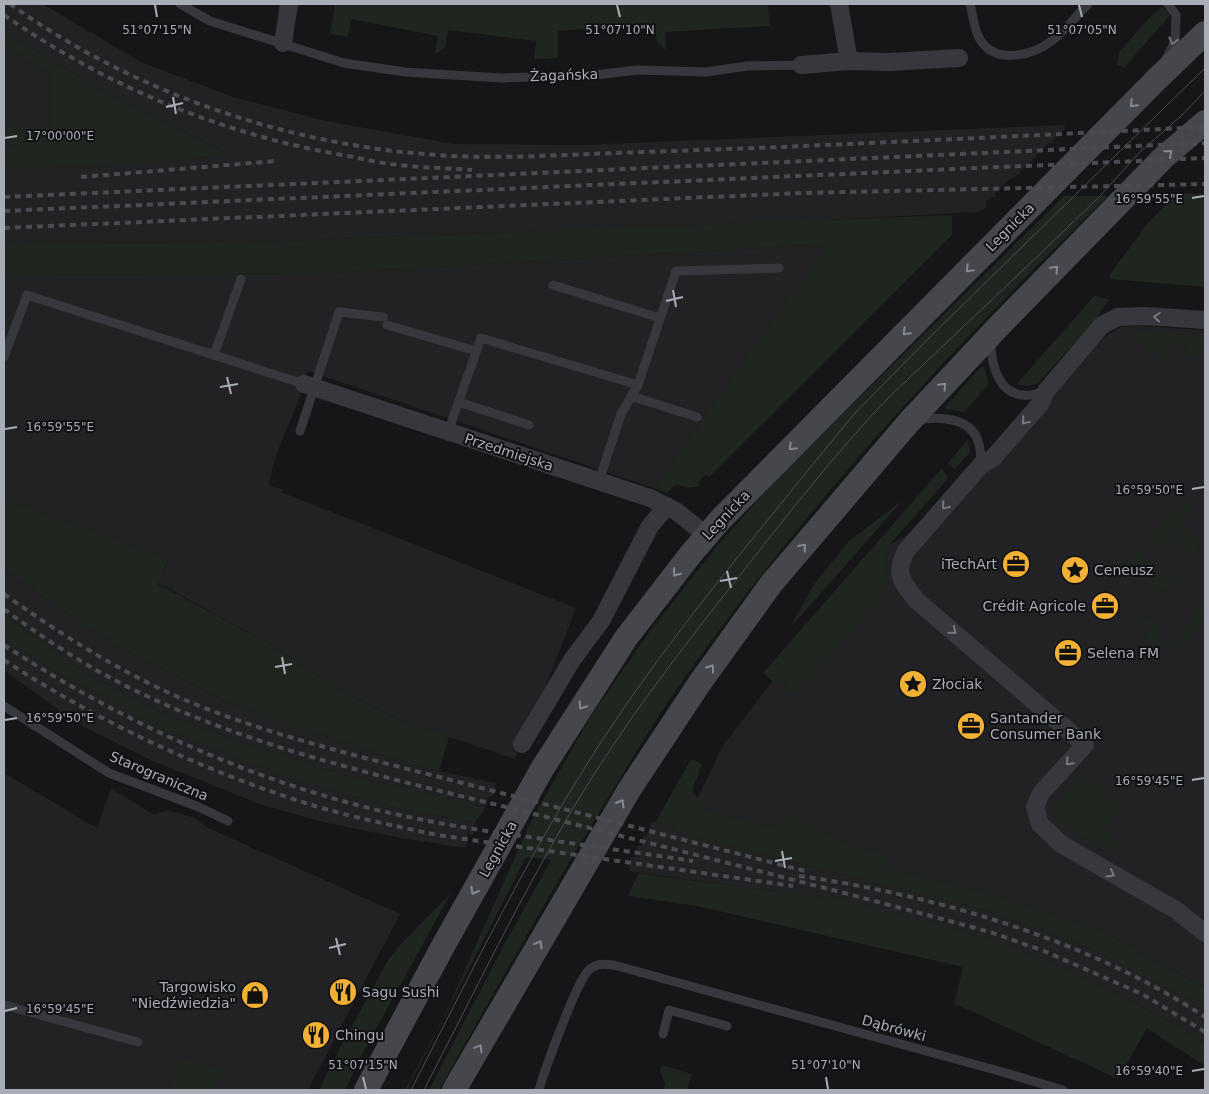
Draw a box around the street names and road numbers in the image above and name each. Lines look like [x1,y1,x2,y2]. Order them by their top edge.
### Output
street label: Żagańska [530,65,598,84]
street label: Legnicka [982,199,1038,255]
street label: Przedmiejska [463,430,555,474]
street label: Legnicka [699,487,753,543]
street label: Starograniczna [107,748,211,804]
street label: Legnicka [476,818,520,880]
street label: Dąbrówki [860,1012,928,1044]

